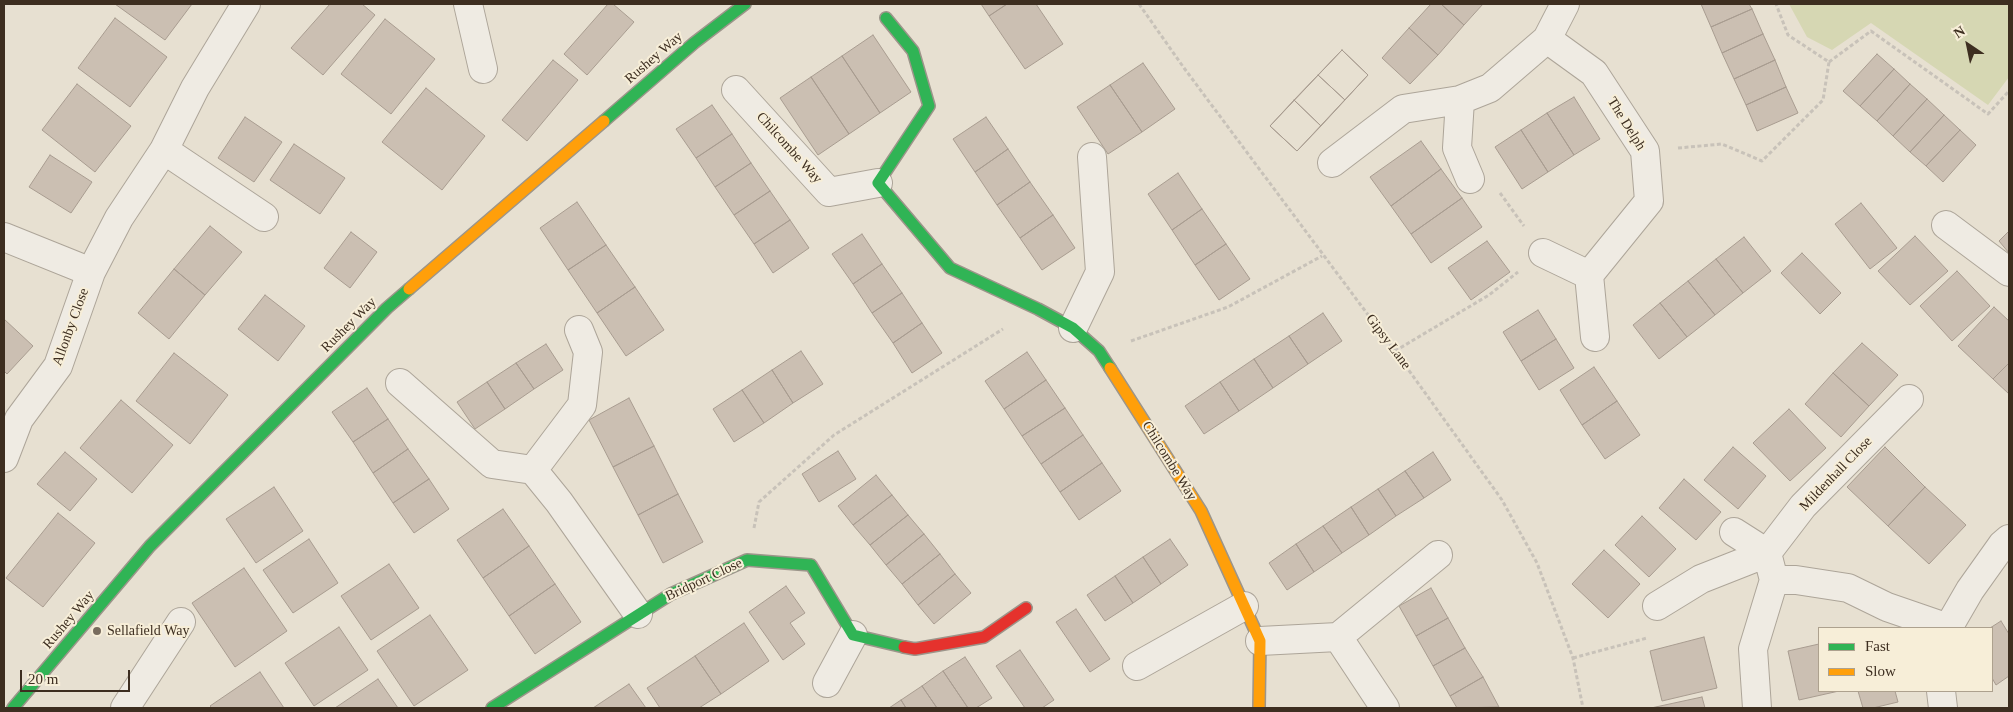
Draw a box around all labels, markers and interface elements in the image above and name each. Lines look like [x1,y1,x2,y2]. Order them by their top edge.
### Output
north arrow [1943,20,1993,70]
text: N [1951,23,1968,41]
street label: Rushey Way [622,28,686,88]
street label: The Delph [1603,94,1649,154]
street label: Chilcombe Way [753,109,825,187]
street label: Allonby Close [49,286,93,368]
street label: Rushey Way [318,294,380,356]
street label: Gipsy Lane [1362,311,1414,373]
street label: Chilcombe Way [1138,418,1200,504]
street label: Mildenhall Close [1796,433,1876,515]
street label: Bridport Close [663,555,745,605]
street label: Rushey Way [40,587,98,653]
place label: Sellafield Way [107,623,189,639]
marker: Sellafield Way [91,625,103,637]
legend [1818,627,1993,692]
text: Fast [1865,638,1890,654]
scale bar [22,660,132,692]
text: Slow [1865,663,1896,679]
text: 20 m [28,671,58,687]

